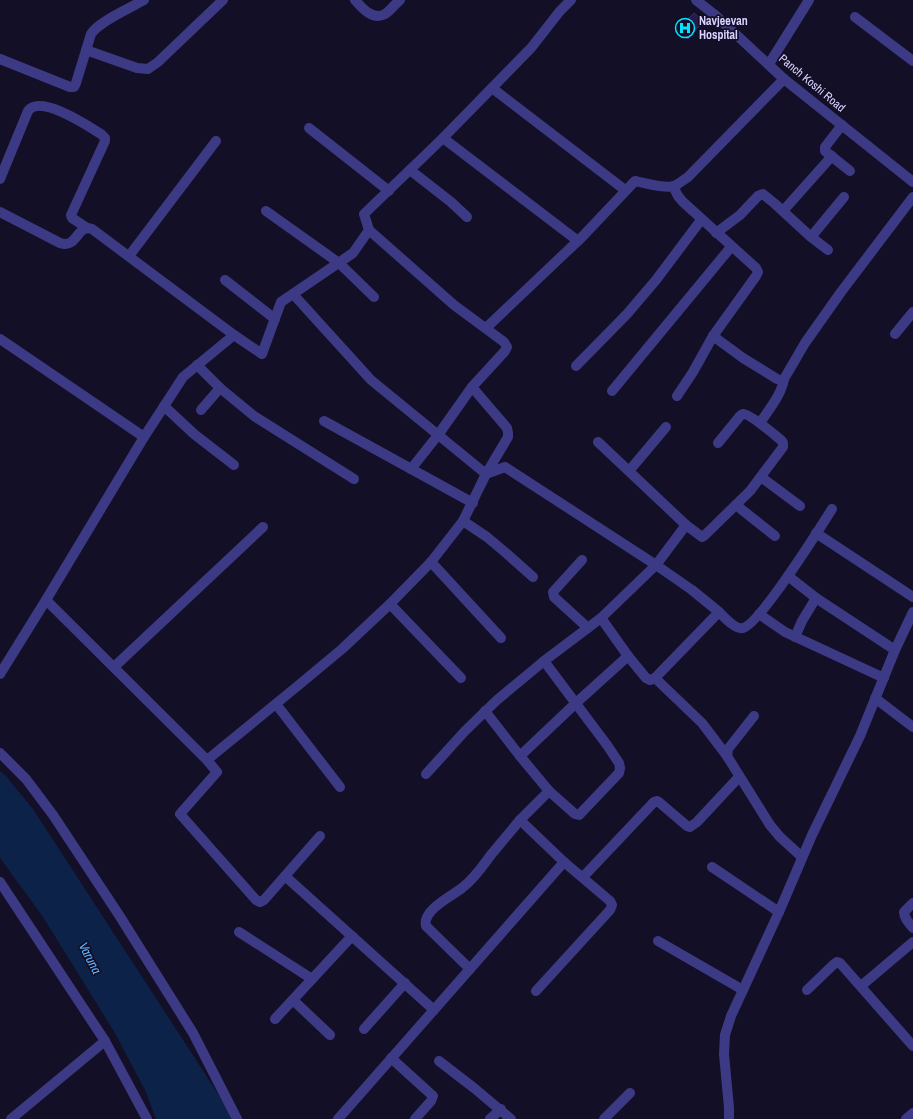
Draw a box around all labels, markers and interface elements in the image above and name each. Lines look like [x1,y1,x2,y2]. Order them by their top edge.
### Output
place label: Navjeevan Hospital [699,13,748,43]
hospital icon: Navjeevan Hospital [674,17,696,39]
street label: Panch Koshi Road [775,50,849,116]
water label: Varuna [75,939,105,977]

